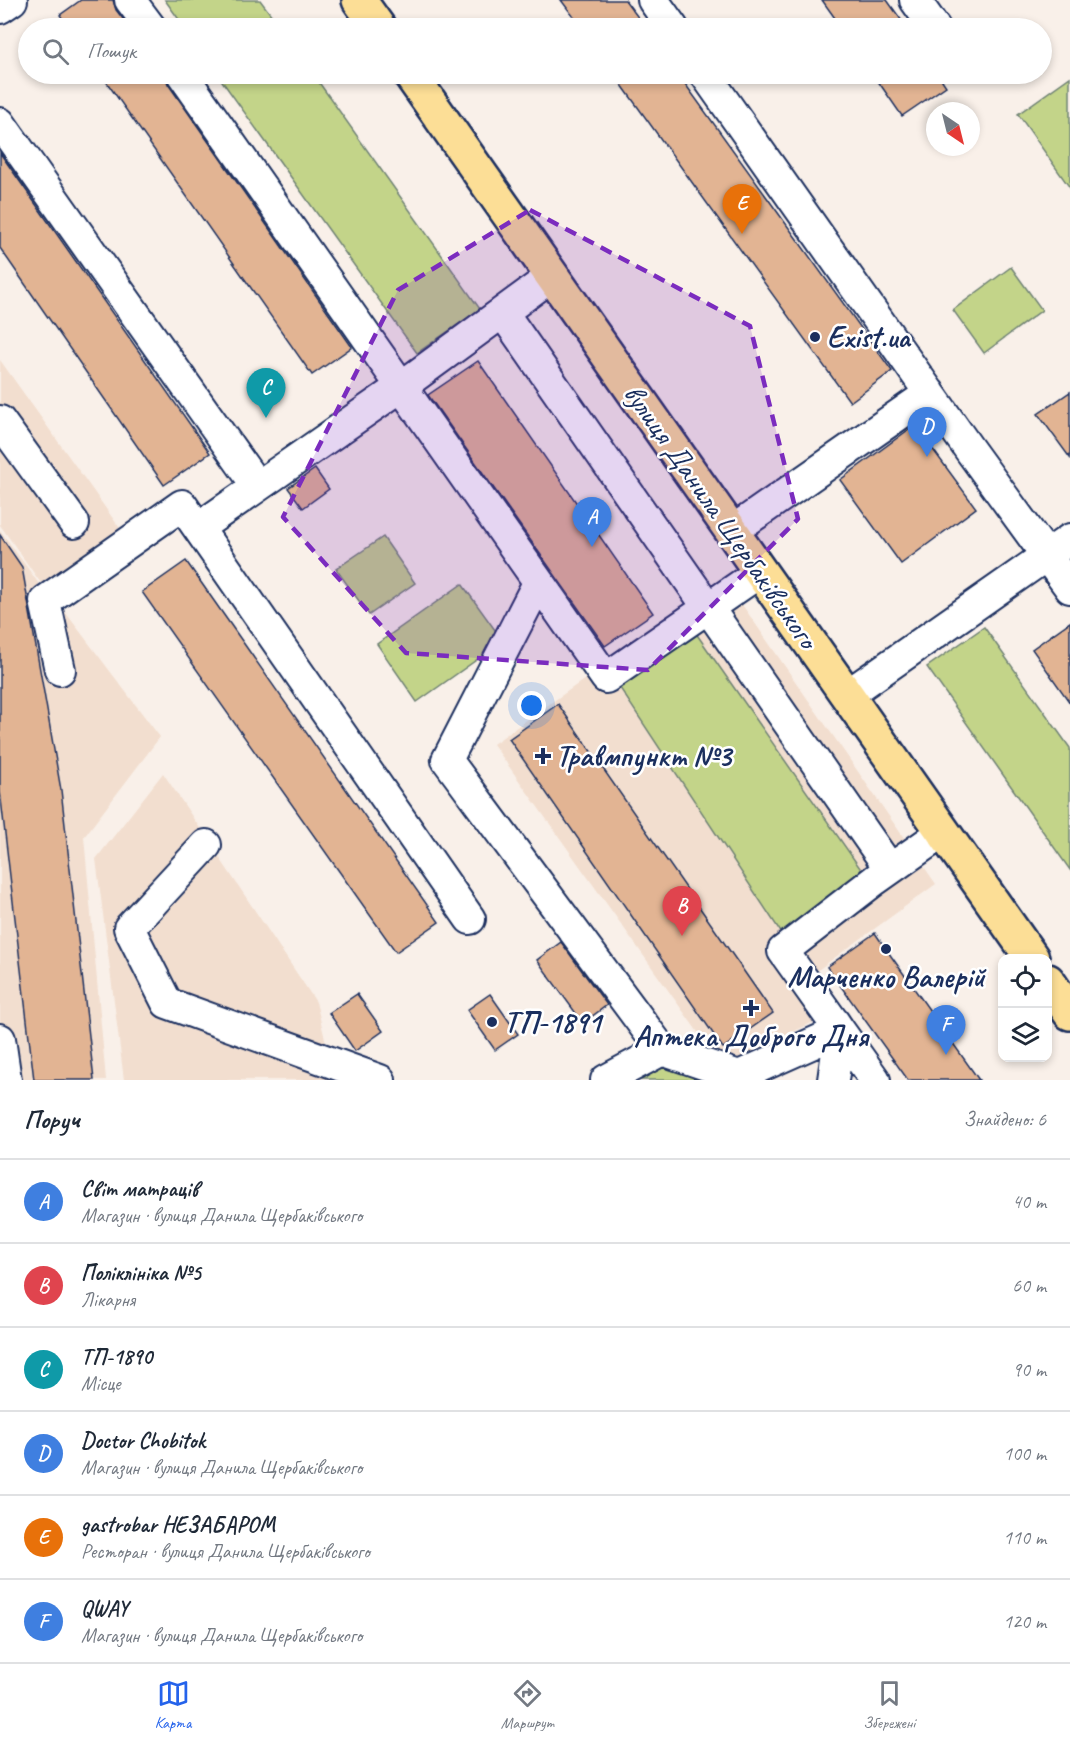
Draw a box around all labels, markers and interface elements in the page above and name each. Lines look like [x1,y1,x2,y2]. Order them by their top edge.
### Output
search box [18,18,1052,84]
icon: search [39,35,72,68]
text: Пошук [87,37,136,65]
north arrow [926,102,980,156]
pin: E [722,184,762,234]
place label: Exist.ua [827,318,912,356]
marker: Exist.ua [808,330,822,344]
pin: C [246,368,286,418]
street label: вулиця Данила Щербаківського [615,376,829,658]
pin: D [908,408,946,457]
pin: A [572,498,612,547]
your location [517,691,546,720]
place label: Травмпункт №3 [556,737,734,776]
marker: Травмпункт №3 [534,747,552,765]
pin: B [662,886,702,936]
marker: Марченко Валерій [879,942,893,956]
map controls [998,954,1052,1062]
button: locate [998,954,1052,1008]
place label: Марченко Валерій [787,958,987,996]
marker: Аптека Доброго Дня [744,1001,758,1015]
place label: ТП-1891 [504,1003,605,1041]
pin: F [926,1006,966,1055]
button: layers [998,1008,1052,1062]
marker: ТП-1891 [485,1015,499,1029]
place label: Аптека Доброго Дня [634,1017,871,1055]
text: Поруч [24,1103,80,1136]
text: Знайдено: 6 [964,1107,1046,1132]
text: Світ матраців [81,1175,198,1203]
text: A [38,1189,49,1214]
text: 40 m [1012,1189,1046,1214]
text: Магазин · вулиця Данила Щербаківського [81,1203,362,1228]
text: Поліклініка №5 [81,1259,201,1287]
text: B [38,1273,49,1298]
text: 60 m [1012,1273,1046,1298]
text: Лікарня [81,1287,135,1312]
text: ТП-1890 [81,1343,152,1371]
text: C [39,1357,48,1382]
text: 90 m [1012,1357,1046,1382]
text: Місце [81,1371,121,1396]
text: Doctor Chobitok [81,1427,205,1455]
text: D [38,1441,49,1466]
text: 100 m [1003,1441,1046,1466]
text: Магазин · вулиця Данила Щербаківського [81,1455,362,1480]
text: gastrobar НЕЗАБАРОМ [81,1511,276,1539]
text: E [38,1525,49,1550]
text: 110 m [1003,1525,1046,1550]
text: Ресторан · вулиця Данила Щербаківського [81,1539,370,1564]
text: QWAY [81,1595,128,1623]
text: F [39,1609,48,1634]
text: 120 m [1003,1609,1046,1634]
text: Магазин · вулиця Данила Щербаківського [81,1623,362,1648]
tab: Карта [155,1677,191,1733]
tab: Маршрут [501,1677,554,1733]
tab: Збережені [863,1677,915,1733]

